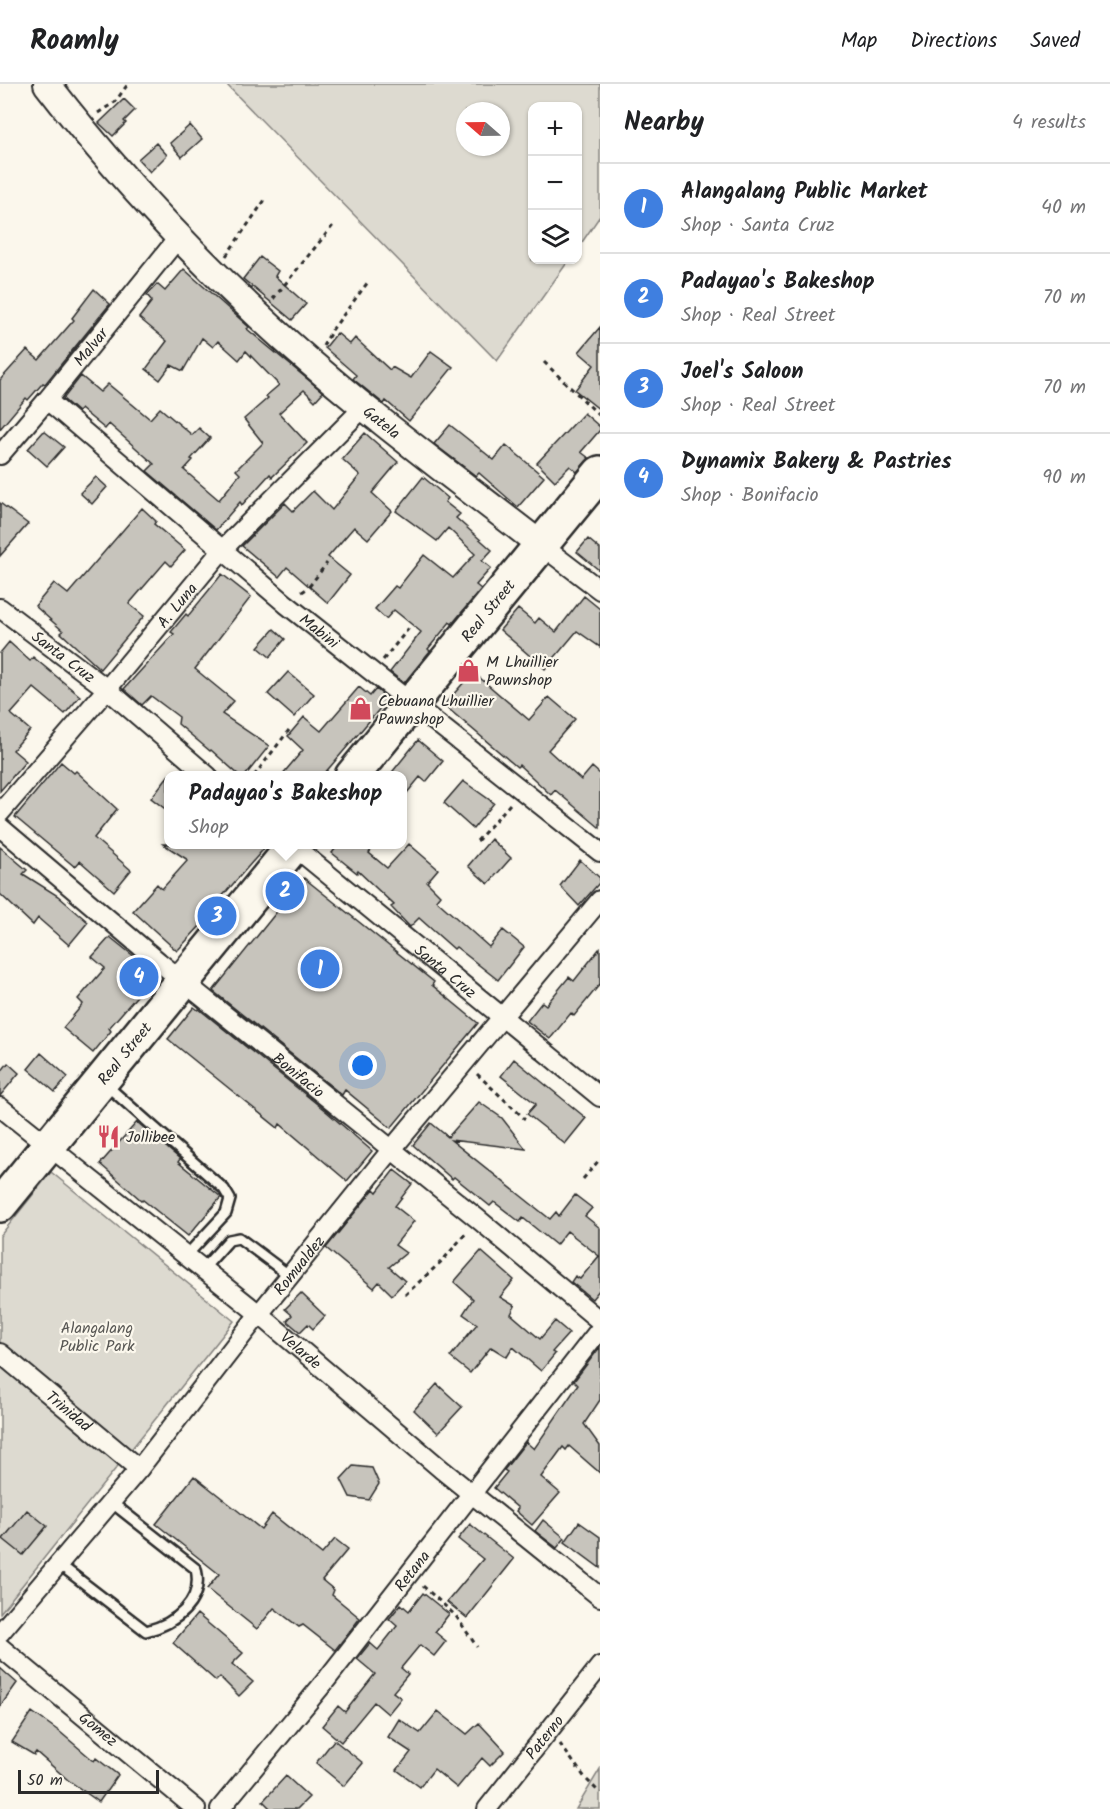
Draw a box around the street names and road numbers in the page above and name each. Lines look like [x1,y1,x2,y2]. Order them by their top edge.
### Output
street label: Malvar [68,321,116,372]
street label: Gatela [357,400,405,446]
street label: Real Street [455,574,523,648]
street label: A. Luna [151,578,204,634]
street label: Mabini [293,608,345,656]
street label: Santa Cruz [26,625,100,690]
street label: Santa Cruz [408,939,481,1005]
street label: Real Street [92,1017,159,1091]
street label: Bonifacio [266,1047,330,1105]
street label: Romualdez [268,1231,332,1301]
street label: Velarde [274,1326,326,1376]
street label: Trinidad [40,1385,97,1439]
street label: Retana [389,1545,437,1597]
street label: Gomez [73,1706,123,1753]
street label: Paterno [520,1710,571,1765]

